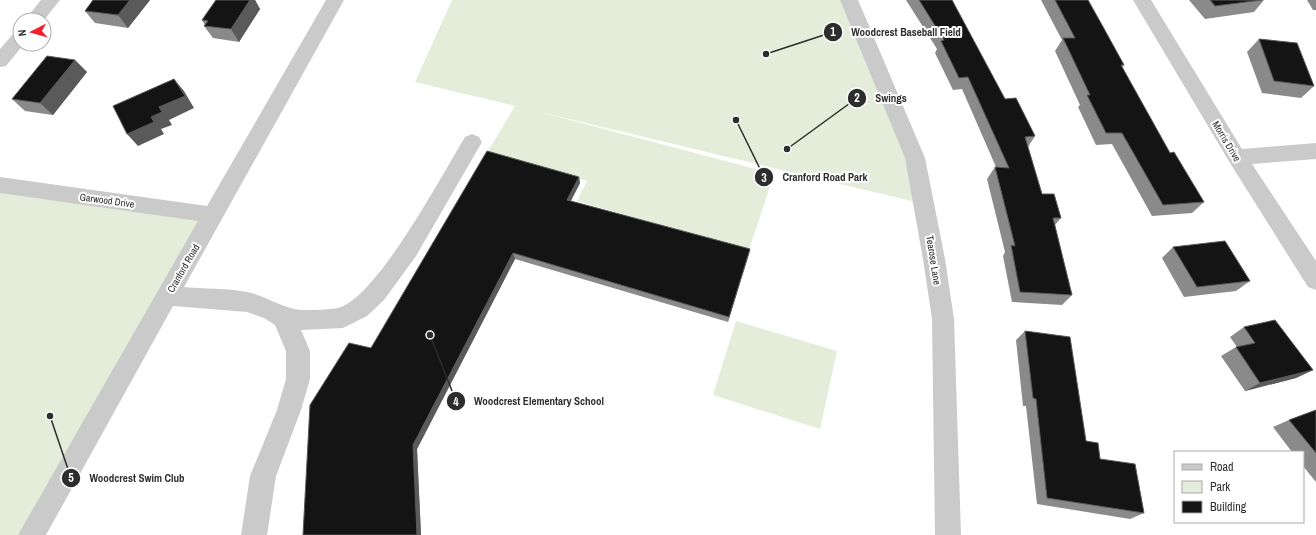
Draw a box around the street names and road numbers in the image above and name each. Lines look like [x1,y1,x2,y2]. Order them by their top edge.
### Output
street label: Morris Drive [1209,119,1244,164]
street label: Garwood Drive [79,190,136,211]
street label: Tearose Lane [923,235,944,286]
street label: Cranford Road [164,242,203,295]

